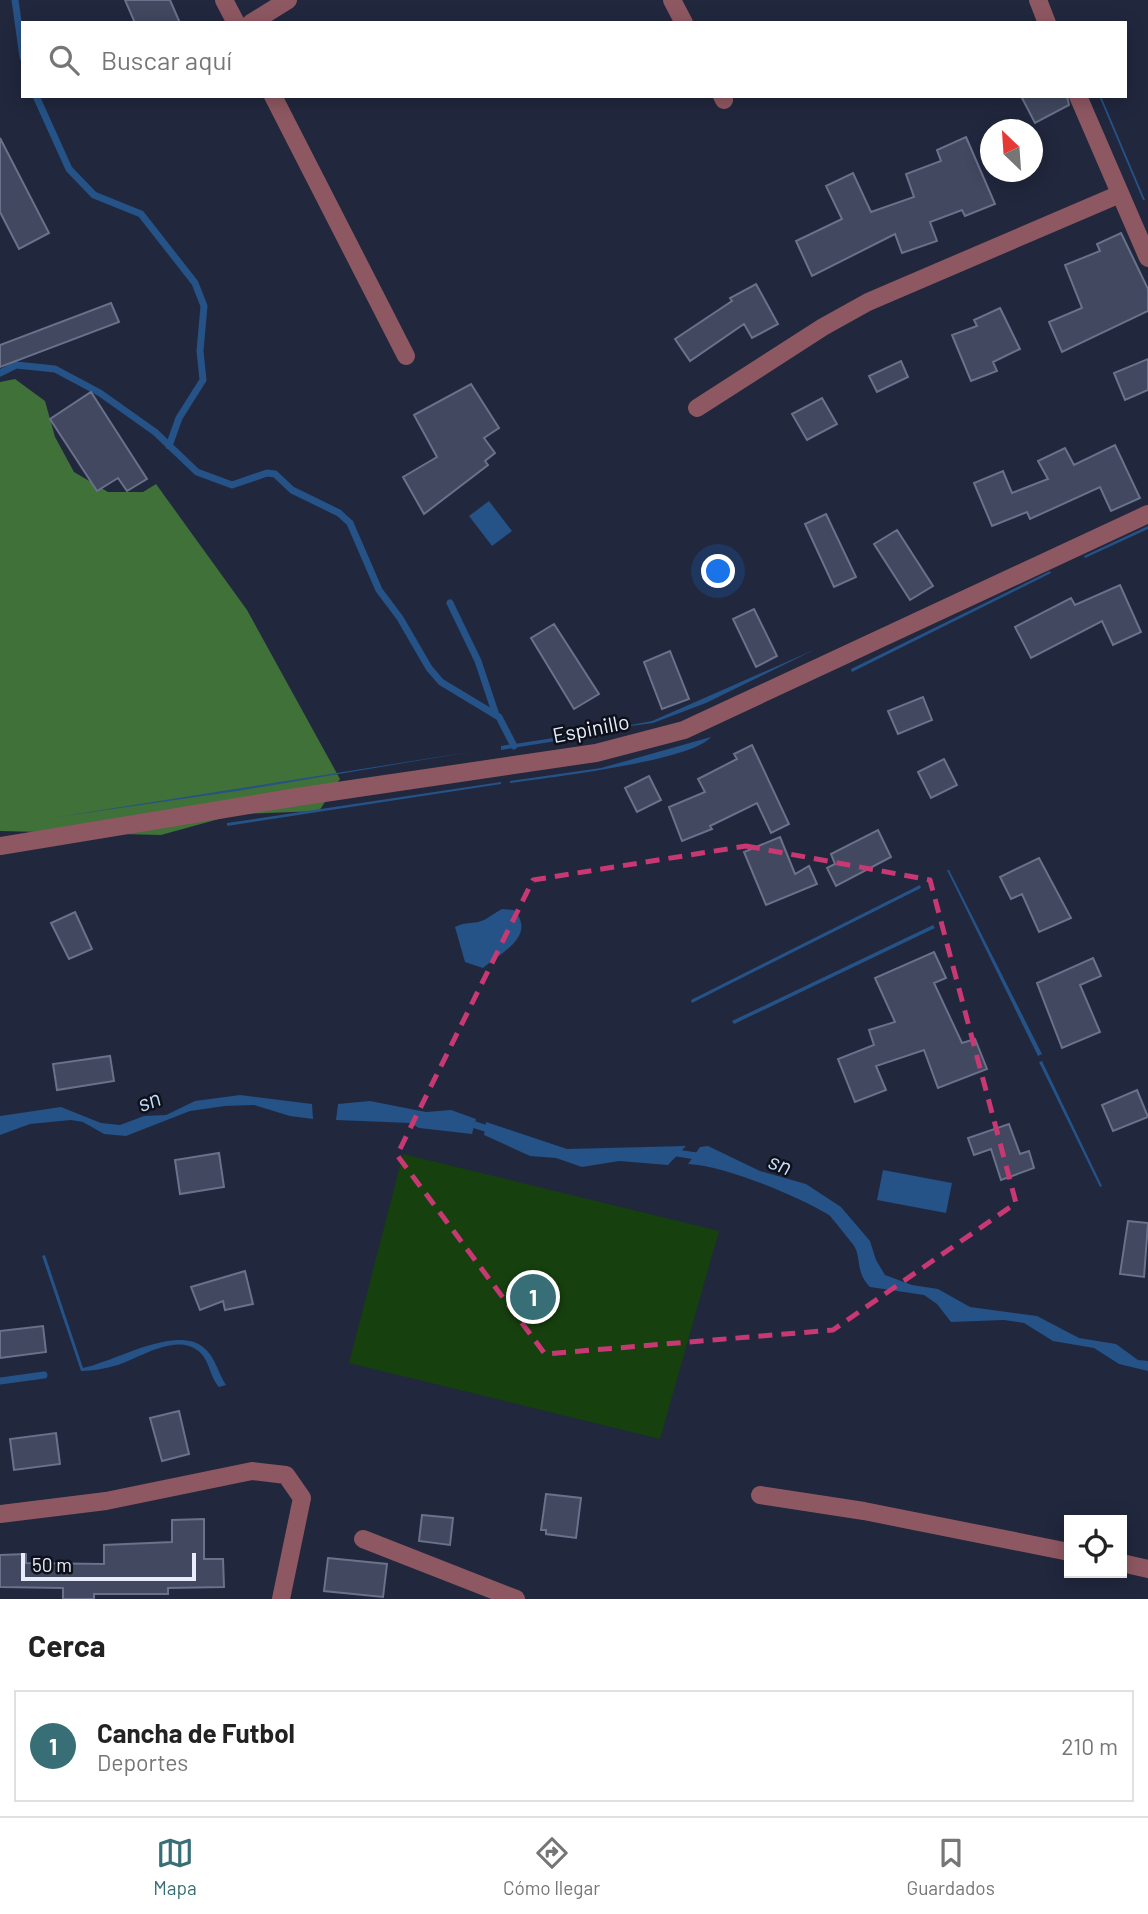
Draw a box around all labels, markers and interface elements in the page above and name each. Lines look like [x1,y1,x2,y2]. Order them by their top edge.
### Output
search box [21,21,1127,98]
icon: search [45,41,83,79]
text: Buscar aquí [101,44,232,75]
north arrow [980,119,1043,182]
your location [701,554,735,588]
street label: Espinillo [550,708,631,747]
water label: sn [133,1083,164,1117]
water label: sn [765,1146,796,1180]
pin: 1 [510,1271,556,1323]
map controls [1064,1515,1127,1578]
button: locate [1064,1515,1127,1578]
scale bar [21,1550,196,1582]
text: 50 m [32,1553,72,1576]
text: Cerca [28,1627,106,1663]
text: Cancha de Futbol [97,1717,295,1748]
text: 1 [49,1732,57,1760]
text: 210 m [1061,1732,1118,1760]
text: Deportes [97,1748,188,1776]
tab: Mapa [153,1834,197,1899]
tab: Cómo llegar [503,1834,600,1899]
tab: Guardados [906,1834,995,1899]

